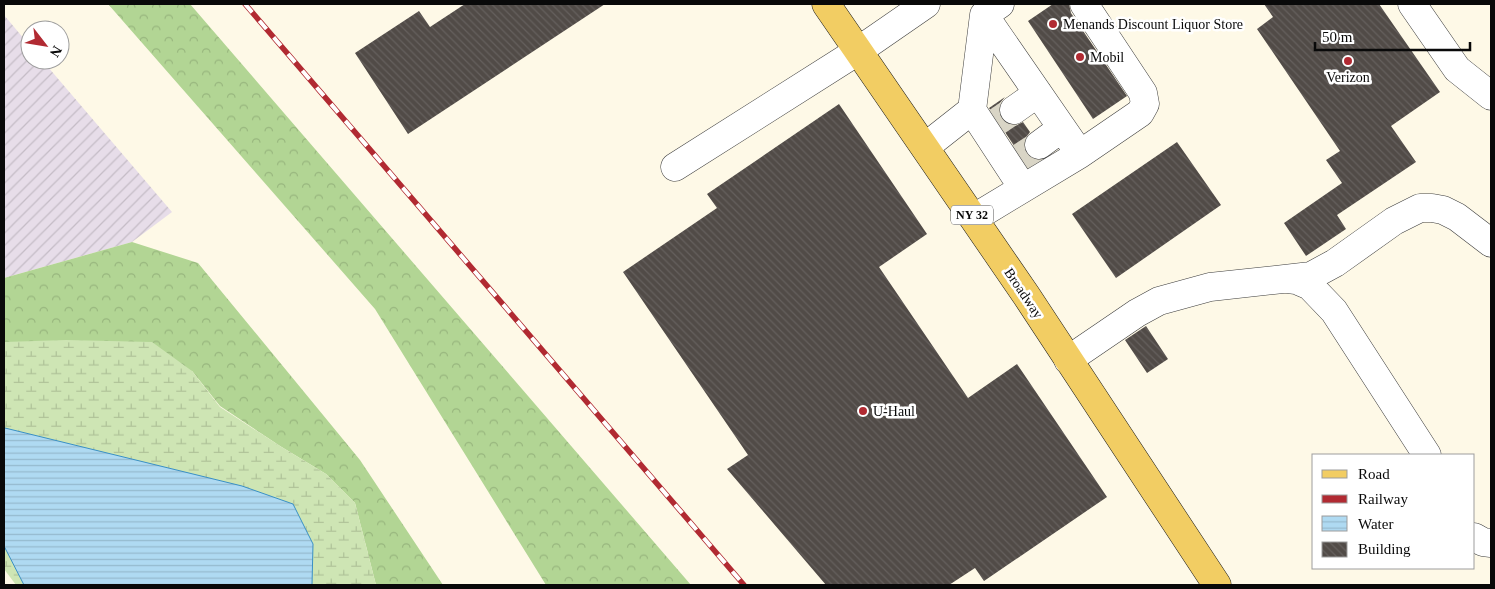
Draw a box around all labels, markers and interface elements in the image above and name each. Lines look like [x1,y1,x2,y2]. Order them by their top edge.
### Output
place label: Menands Discount Liquor Store [1063,17,1243,32]
marker: Menands Discount Liquor Store [1047,18,1059,30]
north arrow [20,20,70,70]
scale bar [1315,20,1470,52]
text: 50 m [1322,29,1353,45]
text: N [47,43,65,60]
place label: Mobil [1090,50,1124,65]
marker: Mobil [1074,51,1086,63]
marker: Verizon [1342,55,1354,67]
place label: Verizon [1326,70,1370,85]
road number: NY 32 [951,206,993,224]
street label: Broadway [1001,265,1046,321]
place label: U-Haul [873,404,915,419]
marker: U-Haul [857,405,869,417]
legend [1312,454,1475,569]
text: Road [1358,466,1390,482]
text: Railway [1358,491,1408,507]
text: Water [1358,516,1393,532]
text: Building [1358,541,1411,557]

